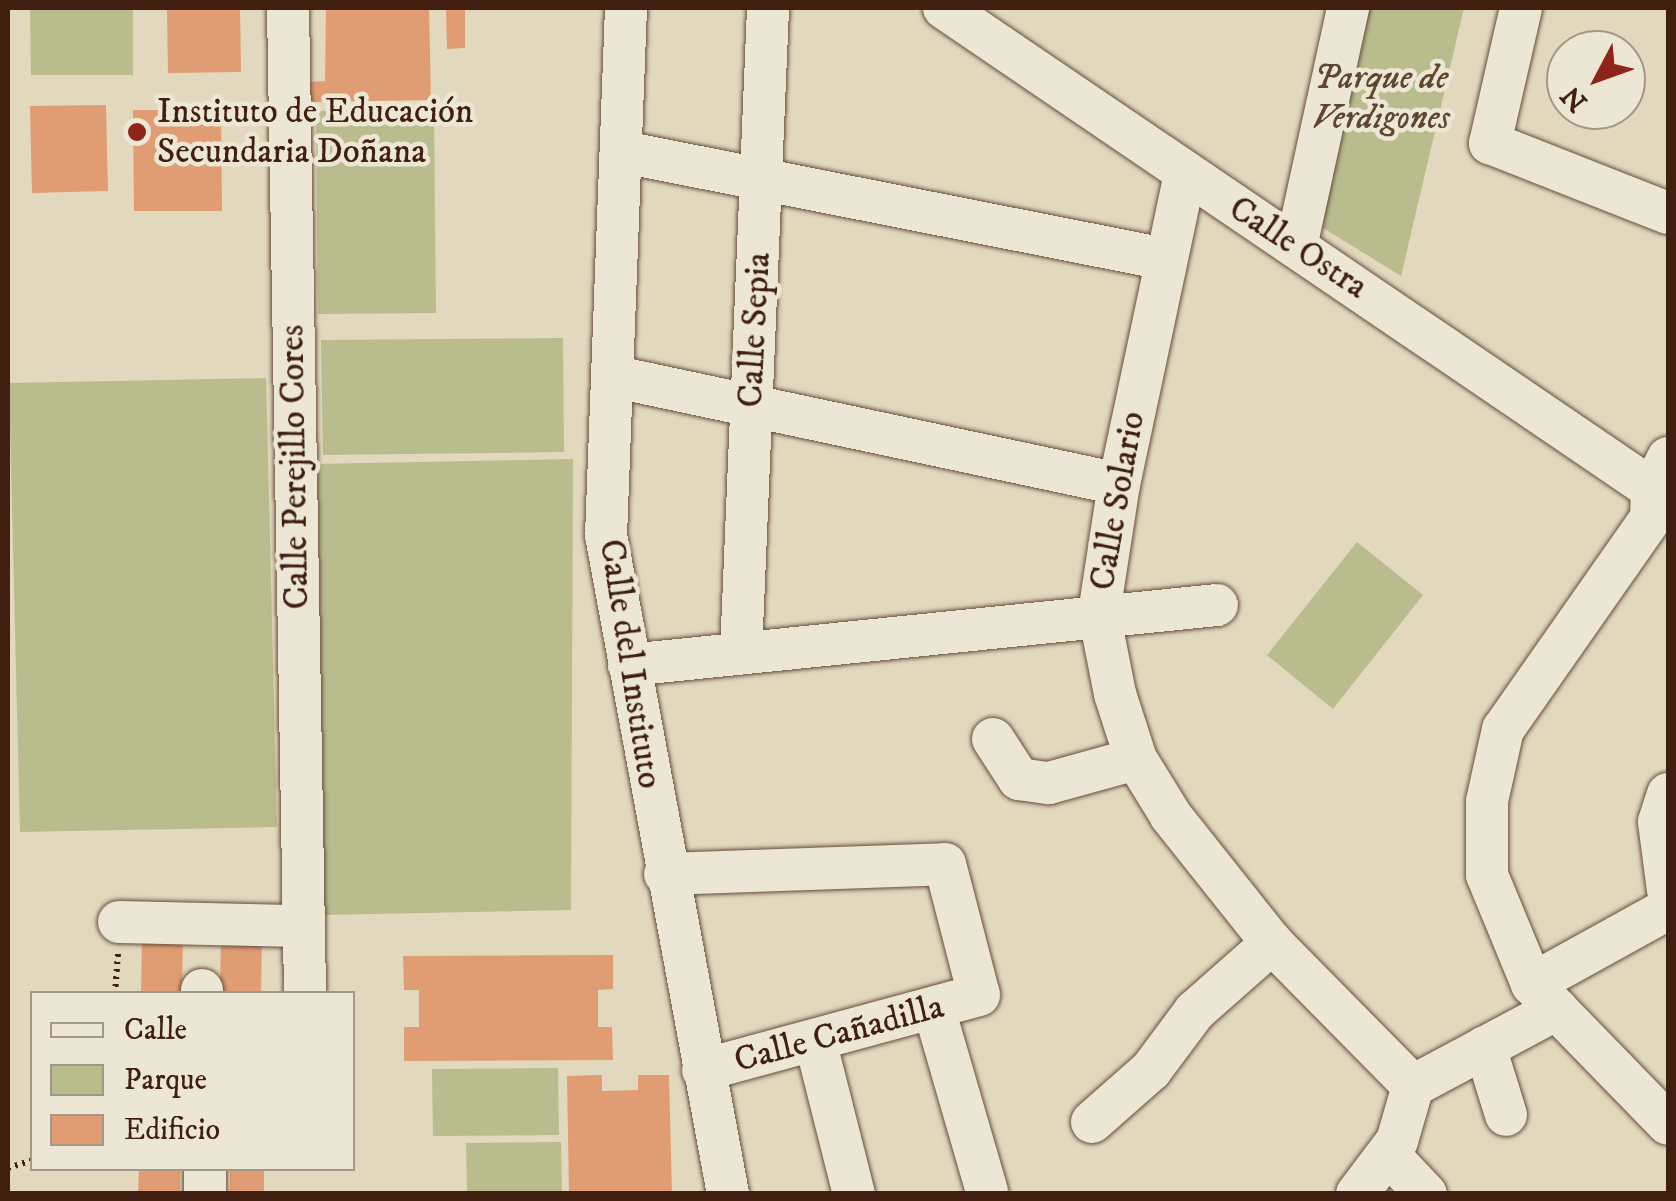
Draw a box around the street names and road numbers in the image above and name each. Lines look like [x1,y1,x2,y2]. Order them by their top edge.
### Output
street label: Calle Ostra [1221,188,1375,308]
street label: Calle Sepia [730,251,780,409]
street label: Calle Perejillo Cores [272,324,318,610]
street label: Calle Solario [1082,408,1154,594]
street label: Calle del Instituto [590,536,670,792]
street label: Calle Cañadilla [730,986,948,1082]

